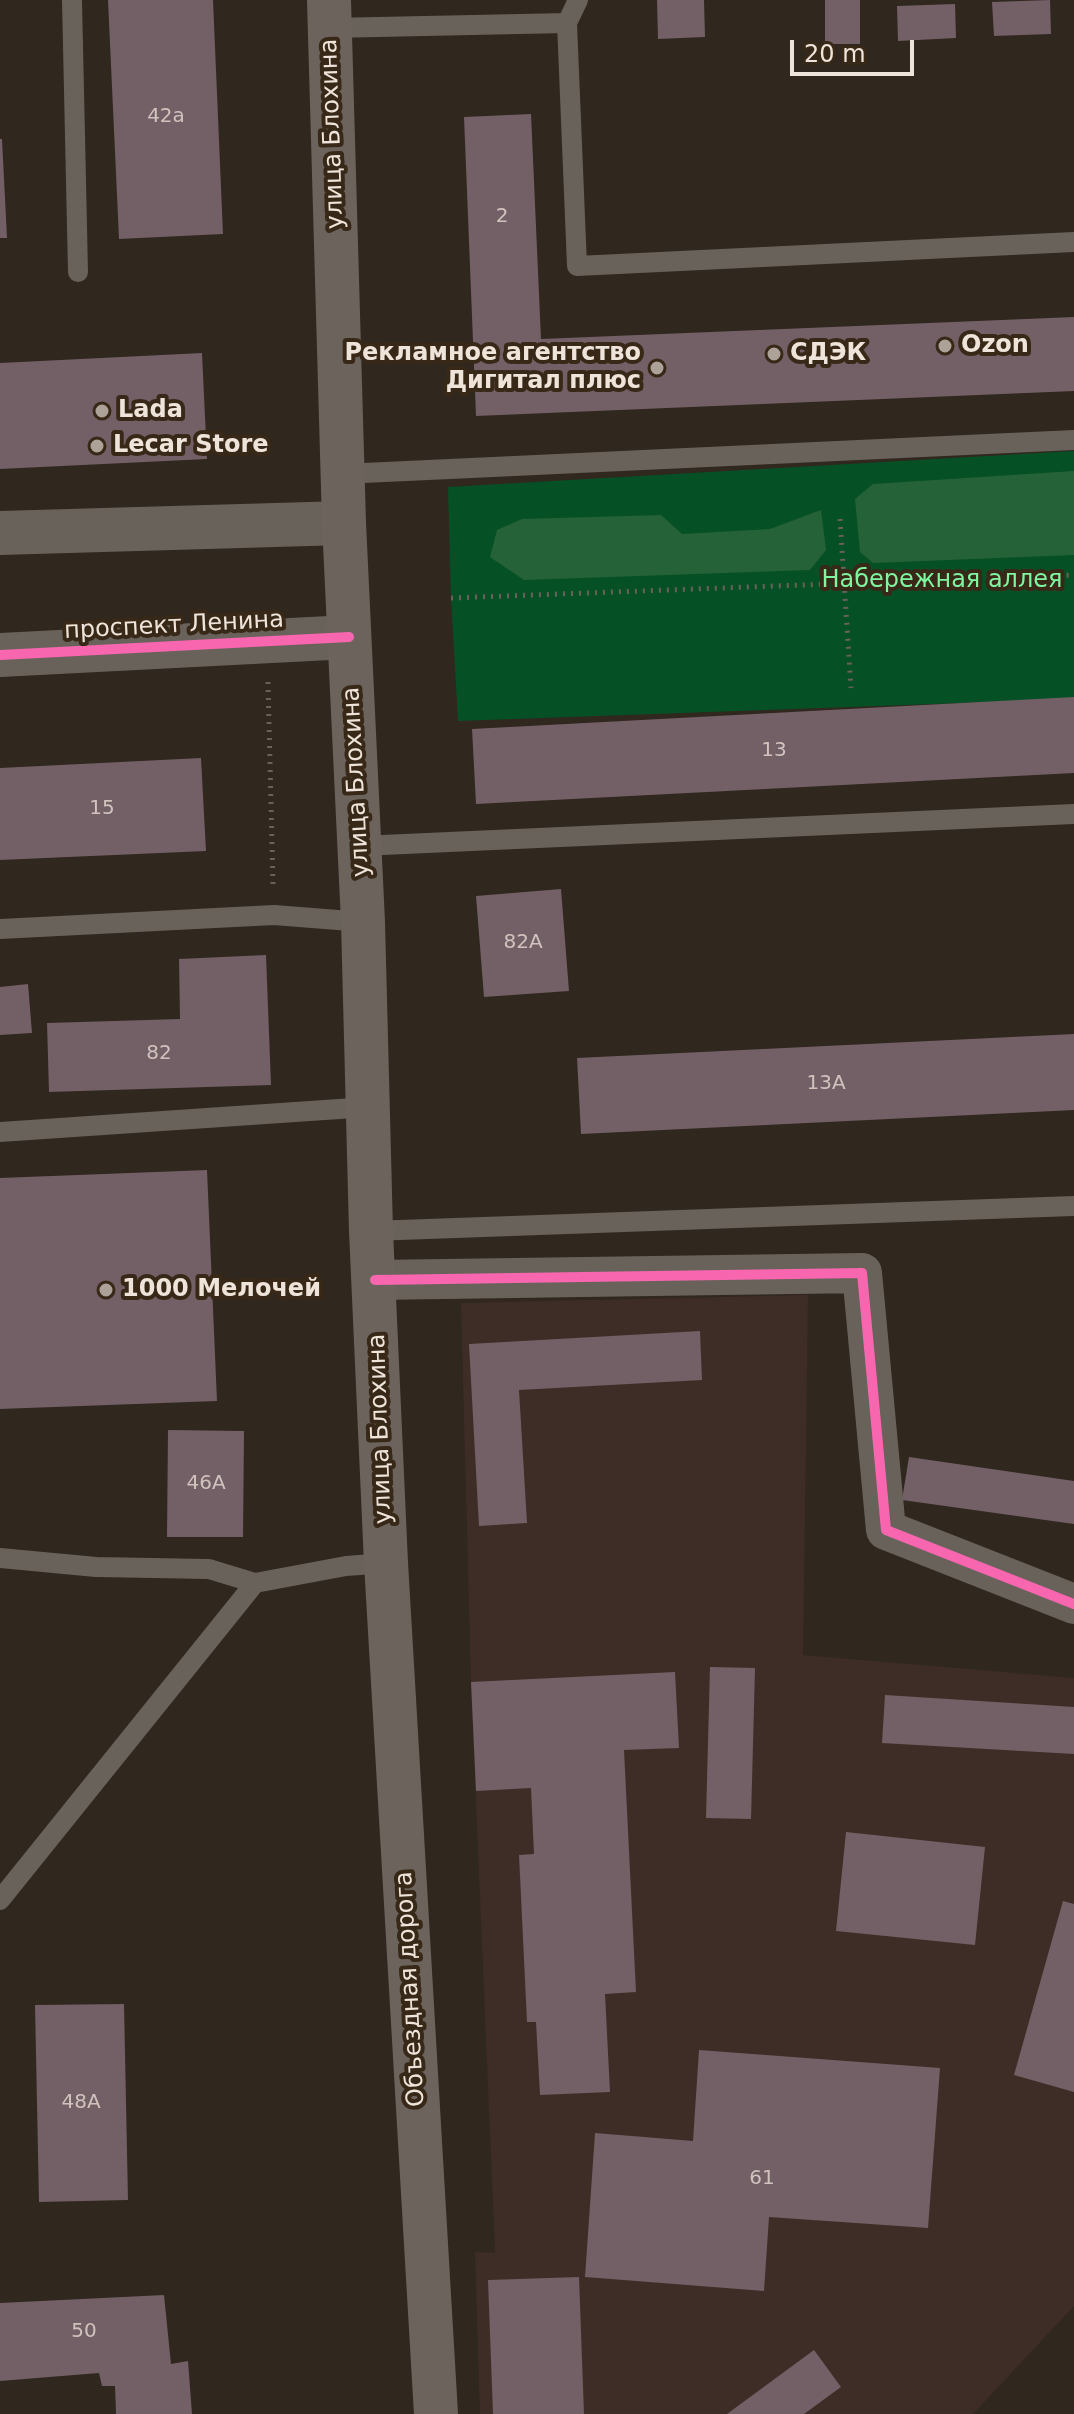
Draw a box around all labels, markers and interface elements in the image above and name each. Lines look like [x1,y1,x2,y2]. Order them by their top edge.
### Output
scale bar [794,24,918,74]
street label: улица Блохина [315,38,351,230]
text: 20 m [804,40,866,68]
house number: 42а [147,105,185,129]
house number: 2 [496,205,508,229]
place label: Ozon [961,332,1029,360]
marker: Ozon [936,337,954,355]
place label: Рекламное агентство Дигитал плюс [344,340,641,396]
place label: СДЭК [790,340,866,368]
marker: СДЭК [765,345,783,363]
marker: Рекламное агентство Дигитал плюс [648,359,666,377]
place label: Lada [118,397,183,425]
marker: Lada [93,402,111,420]
place label: Lecar Store [113,432,269,460]
marker: Lecar Store [88,437,106,455]
park label: Набережная аллея [822,567,1062,595]
street label: проспект Ленина [63,606,285,646]
street label: улица Блохина [338,686,376,878]
house number: 13 [761,739,787,763]
house number: 15 [89,797,115,821]
house number: 82А [503,931,543,955]
house number: 82 [146,1042,172,1066]
house number: 13А [806,1072,846,1096]
place label: 1000 Мелочей [122,1276,321,1304]
marker: 1000 Мелочей [97,1281,115,1299]
street label: улица Блохина [363,1333,399,1525]
house number: 46А [186,1472,226,1496]
street label: Объездная дорога [390,1871,432,2107]
house number: 48А [61,2091,101,2115]
house number: 61 [749,2167,775,2191]
house number: 50 [71,2320,97,2344]

